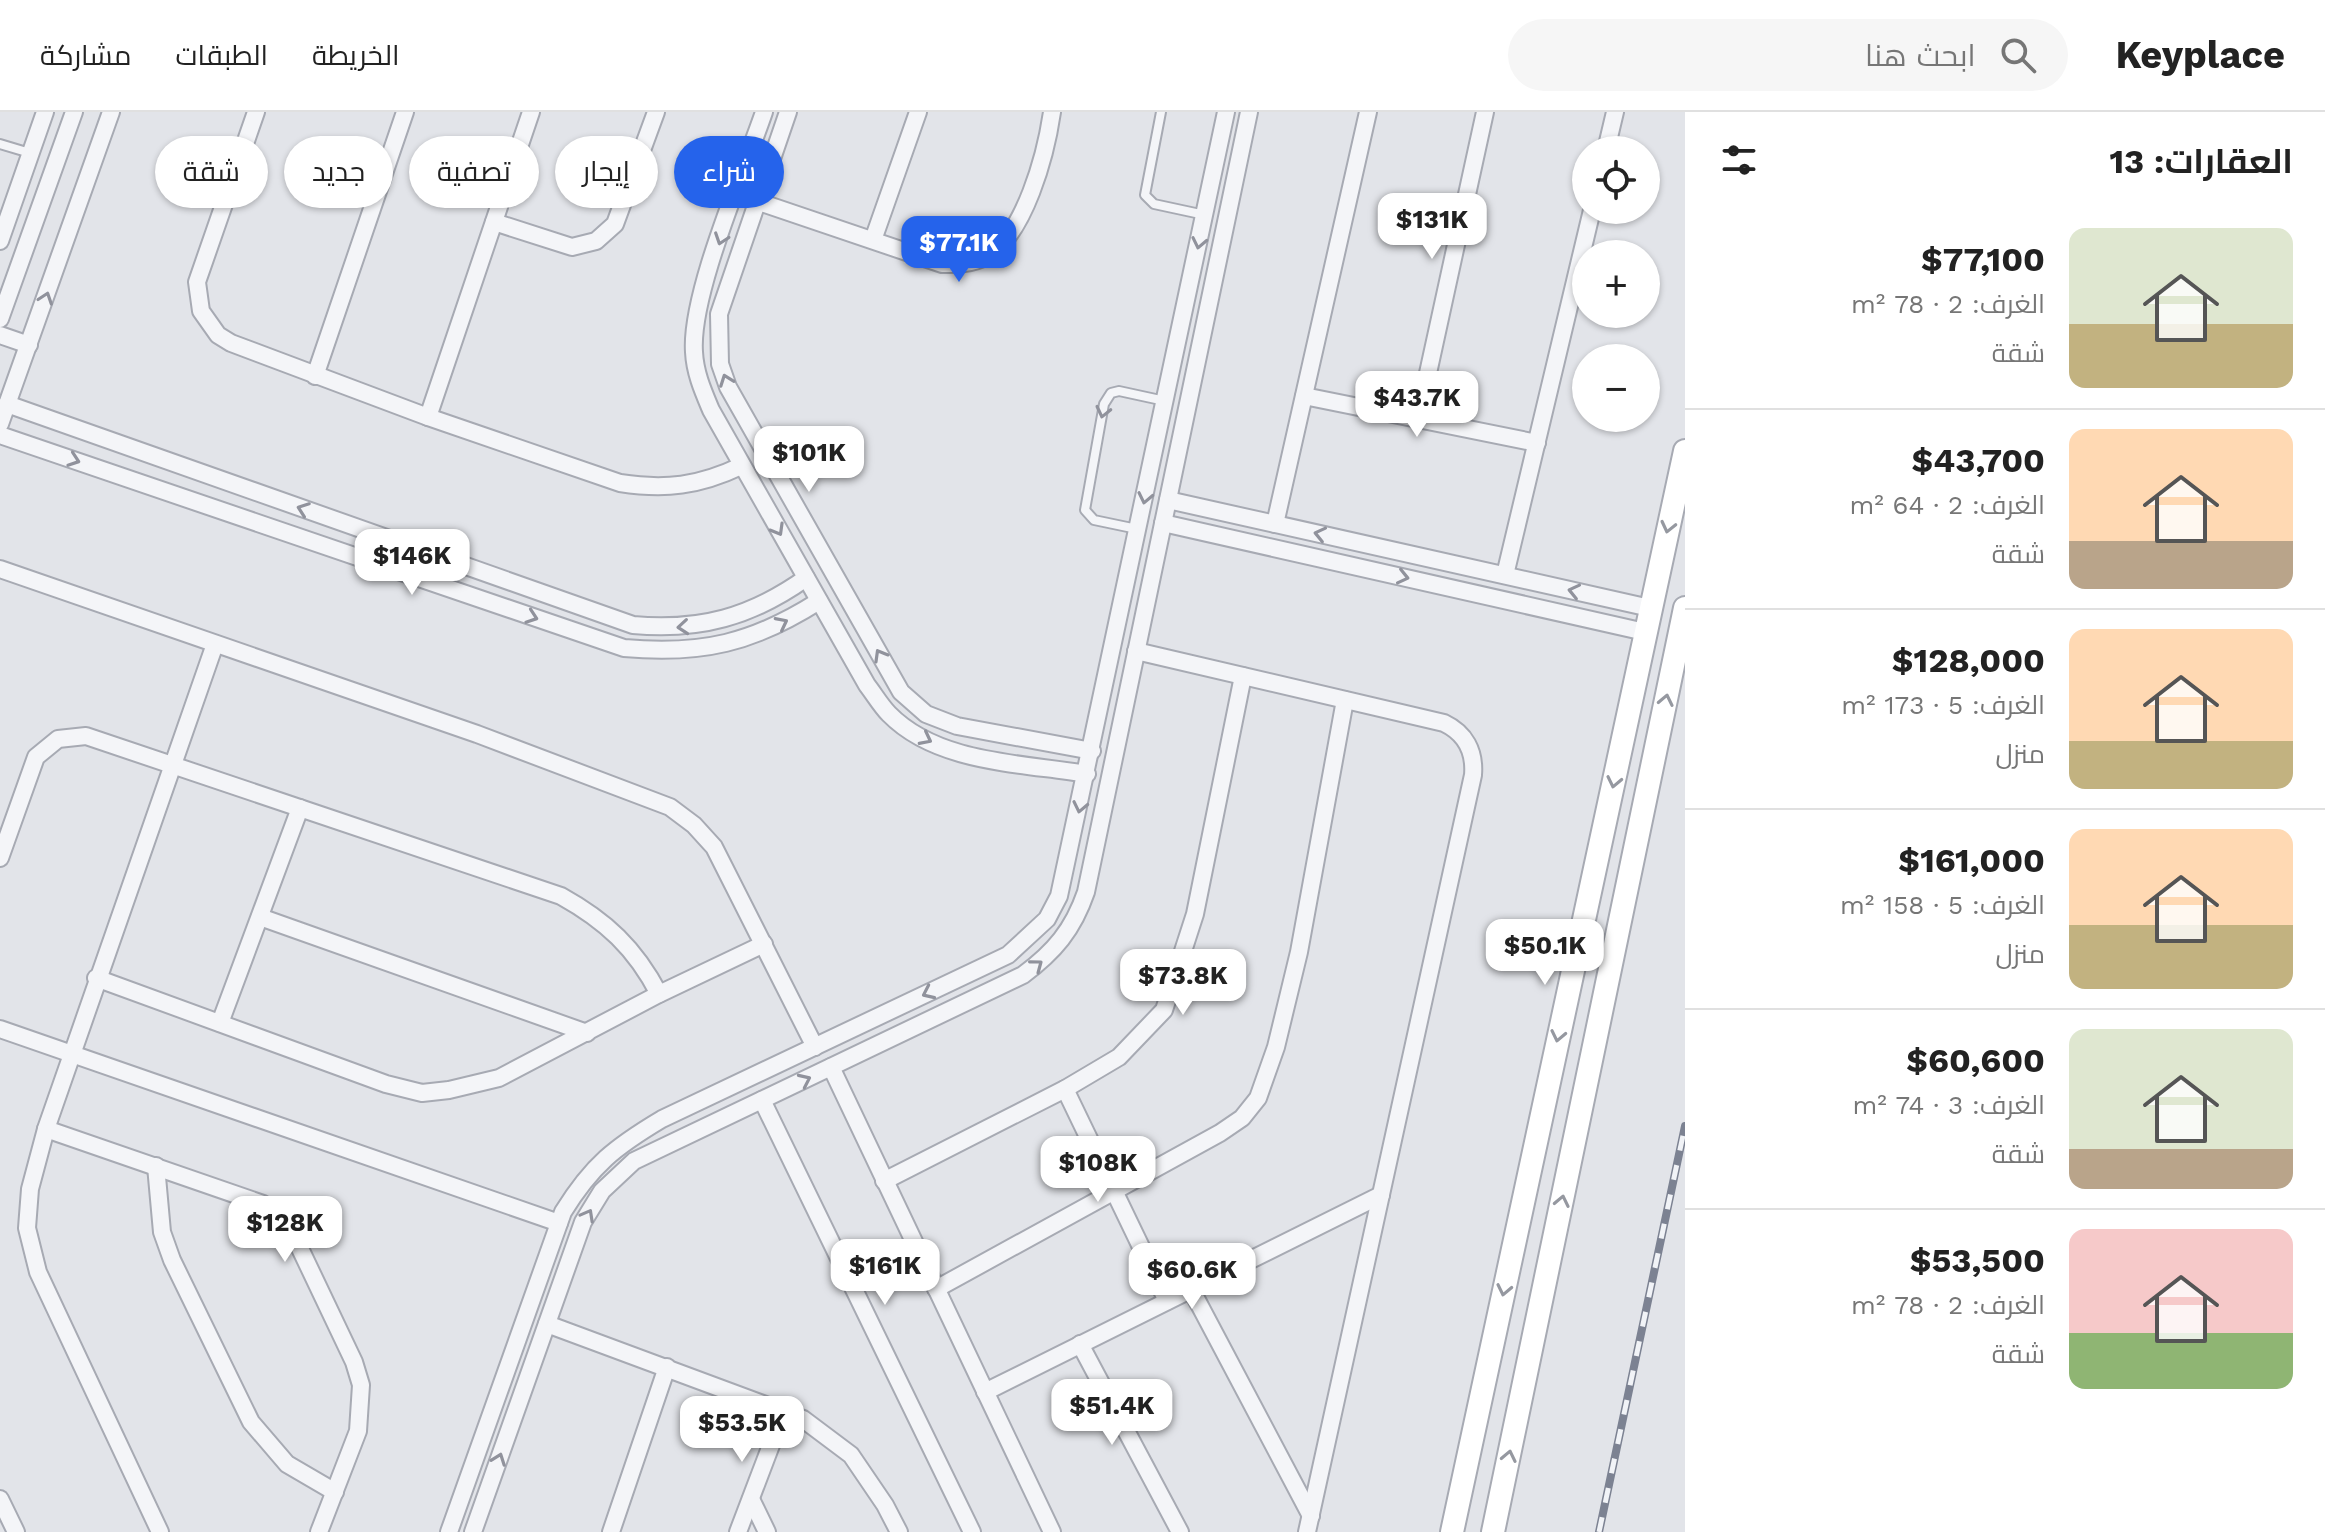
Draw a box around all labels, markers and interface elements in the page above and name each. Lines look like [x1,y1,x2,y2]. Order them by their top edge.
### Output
search box [1508,19,2068,91]
icon: search [1996,33,2040,77]
text: Keyplace [2116,33,2285,77]
text: ابحث هنا [1865,38,1976,73]
text: مشاركة [40,39,131,72]
text: الطبقات [175,39,268,72]
text: الخريطة [312,39,399,72]
chip: شقة [155,136,268,208]
chip: جديد [284,136,393,208]
chip: تصفية [409,136,539,208]
chip: إيجار [555,136,658,208]
chip: شراء [674,136,784,208]
map controls [1572,136,1660,432]
button: locate [1572,136,1660,224]
icon: filters [1717,138,1761,182]
text: العقارات: 13 [2109,141,2293,181]
pin: $131K [1376,193,1488,261]
text: $131K [1396,204,1468,234]
pin: $77.1K [894,216,1024,284]
text: $77.1K [919,227,999,257]
one-way arrow [714,231,730,245]
one-way arrow [1191,236,1208,249]
text: $77,100 [1921,239,2045,279]
button: + [1572,240,1660,328]
icon: home [2133,260,2229,356]
text: الغرف: 2 · 78 m² [1851,289,2045,319]
one-way arrow [36,291,52,305]
text: شقة [1992,338,2045,368]
button: − [1572,344,1660,432]
pin: $43.7K [1352,371,1482,439]
one-way arrow [719,374,736,388]
text: $43.7K [1373,382,1461,412]
one-way arrow [1095,405,1112,419]
pin: $101K [753,426,865,494]
text: $101K [772,437,846,467]
text: $43,700 [1911,440,2045,480]
one-way arrow [66,450,80,466]
icon: home [2133,461,2229,557]
one-way arrow [1137,490,1154,504]
text: الغرف: 2 · 64 m² [1849,490,2045,520]
one-way arrow [297,503,311,519]
one-way arrow [1660,520,1677,534]
one-way arrow [768,521,784,536]
one-way arrow [1314,526,1328,543]
pin: $146K [356,529,468,597]
text: شقة [1992,539,2045,569]
text: $146K [373,540,451,570]
one-way arrow [1395,568,1409,585]
one-way arrow [1568,583,1581,600]
one-way arrow [524,607,538,623]
one-way arrow [677,618,690,635]
one-way arrow [773,618,788,633]
text: $128,000 [1892,640,2045,680]
one-way arrow [874,649,890,664]
icon: home [2133,661,2229,757]
text: الغرف: 5 · 173 m² [1841,690,2045,720]
one-way arrow [1657,693,1674,707]
one-way arrow [918,730,932,745]
text: منزل [1996,739,2045,769]
one-way arrow [1606,774,1623,788]
one-way arrow [1072,800,1089,813]
text: $161,000 [1898,840,2045,880]
icon: home [2133,861,2229,957]
text: الغرف: 5 · 158 m² [1840,890,2045,920]
pin: $50.1K [1480,919,1610,987]
text: $50.1K [1504,930,1586,960]
text: منزل [1996,939,2045,969]
pin: $73.8K [1118,949,1248,1017]
one-way arrow [1028,960,1043,974]
text: $73.8K [1138,960,1228,990]
one-way arrow [921,983,936,999]
one-way arrow [1550,1028,1567,1042]
text: $60,600 [1906,1040,2045,1080]
icon: home [2133,1061,2229,1157]
one-way arrow [796,1074,811,1090]
text: الغرف: 3 · 74 m² [1852,1090,2045,1120]
pin: $108K [1042,1136,1154,1204]
text: شقة [1992,1139,2045,1169]
text: $108K [1059,1147,1137,1177]
one-way arrow [1553,1195,1570,1208]
pin: $128K [229,1196,341,1264]
text: $128K [246,1207,324,1237]
one-way arrow [578,1209,594,1223]
pin: $161K [829,1239,941,1307]
text: $53,500 [1910,1240,2045,1280]
pin: $60.6K [1127,1243,1257,1311]
text: $161K [849,1250,921,1280]
text: $60.6K [1147,1254,1237,1284]
icon: home [2133,1261,2229,1357]
one-way arrow [1496,1283,1513,1296]
text: الغرف: 2 · 78 m² [1851,1290,2045,1320]
text: شقة [1992,1339,2045,1369]
pin: $51.4K [1047,1379,1177,1447]
text: $51.4K [1069,1390,1155,1420]
pin: $53.5K [677,1396,807,1464]
text: $53.5K [698,1407,786,1437]
one-way arrow [1500,1449,1517,1463]
one-way arrow [489,1452,506,1466]

